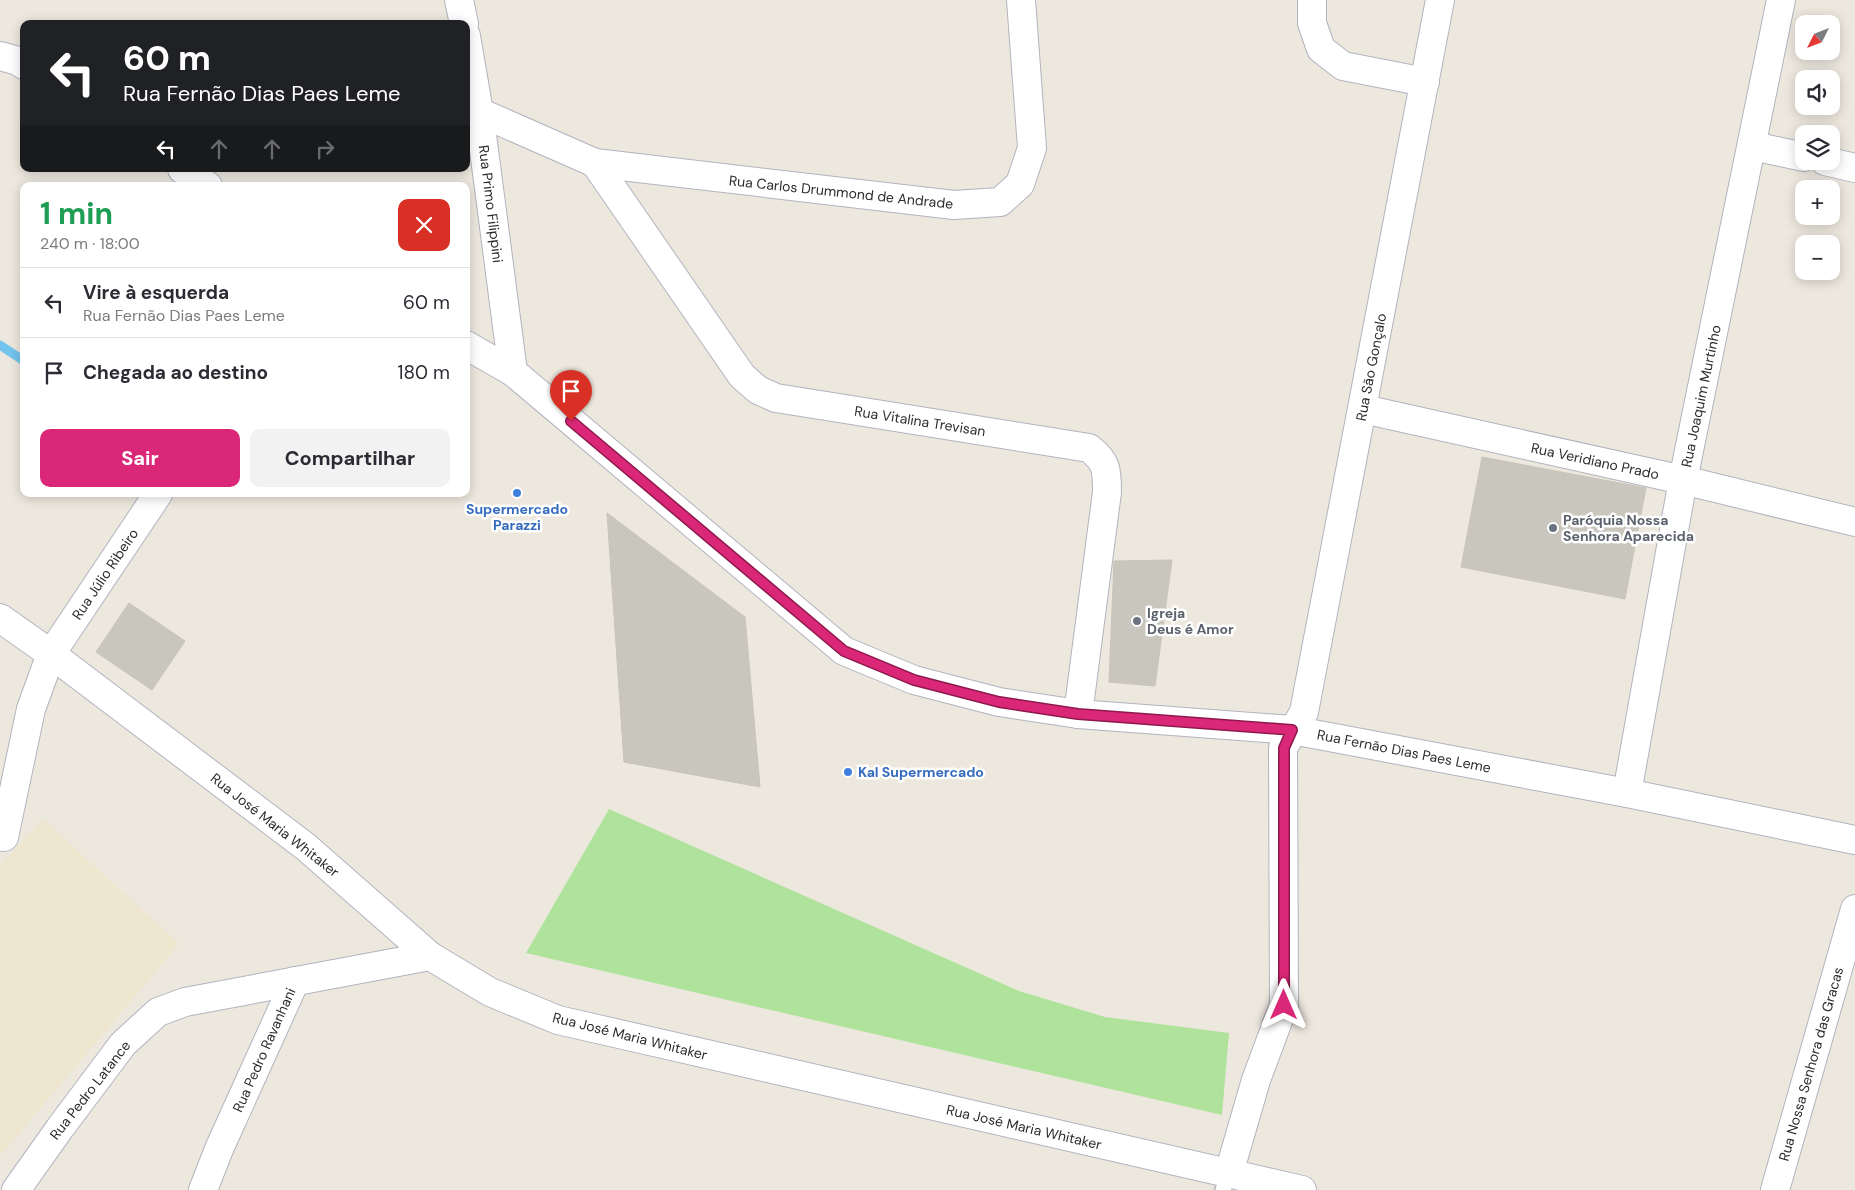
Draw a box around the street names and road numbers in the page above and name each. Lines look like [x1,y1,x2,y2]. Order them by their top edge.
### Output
street label: Rua Primo Filippini [475,144,507,264]
street label: Rua Carlos Drummond de Andrade [728,171,954,213]
street label: Rua São Gonçalo [1352,312,1390,422]
street label: Rua Joaquim Murtinho [1677,323,1725,469]
street label: Rua Vitalina Trevisan [853,402,987,440]
street label: Rua Veridiano Prado [1529,439,1661,483]
street label: Rua Júlio Ribeiro [68,525,142,623]
street label: Rua Fernão Dias Paes Leme [1316,725,1492,777]
street label: Rua José Maria Whitaker [207,769,343,881]
street label: Rua Nossa Senhora das Gracas [1775,965,1847,1163]
street label: Rua Pedro Ravanhani [228,985,300,1115]
street label: Rua José Maria Whitaker [551,1008,709,1064]
street label: Rua Pedro Latance [46,1037,134,1143]
street label: Rua José Maria Whitaker [945,1100,1103,1154]

